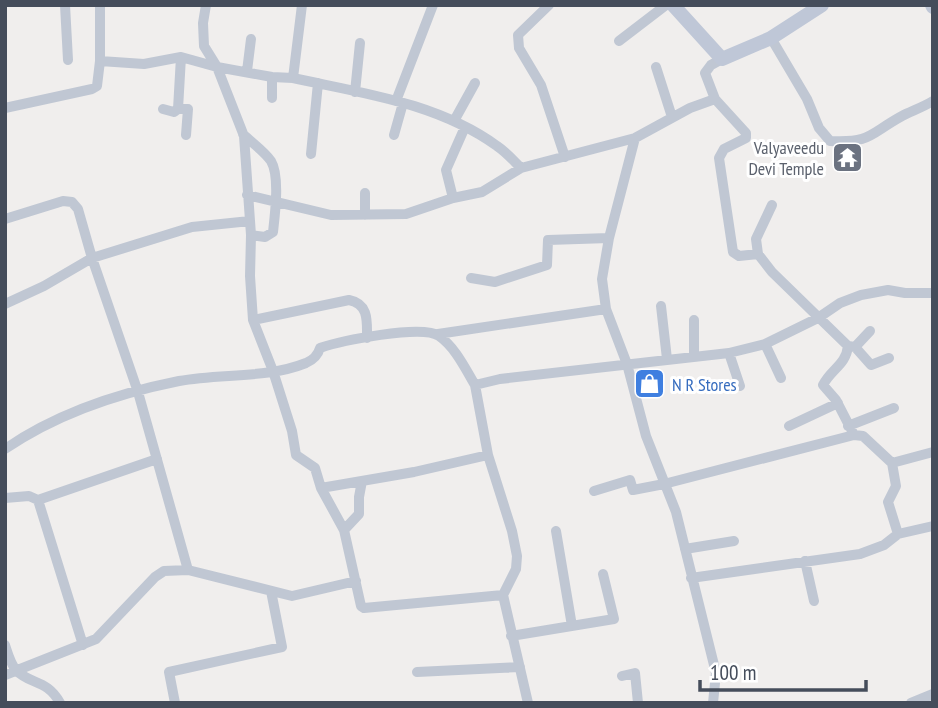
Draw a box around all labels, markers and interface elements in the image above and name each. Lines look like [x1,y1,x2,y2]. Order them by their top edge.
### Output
place label: Valyaveedu Devi Temple [748,136,824,180]
temple icon: Valyaveedu Devi Temple [830,140,864,174]
shop icon: N R Stores [632,367,666,401]
place label: N R Stores [672,373,737,396]
scale bar [700,648,866,692]
text: 100 m [710,659,756,686]

